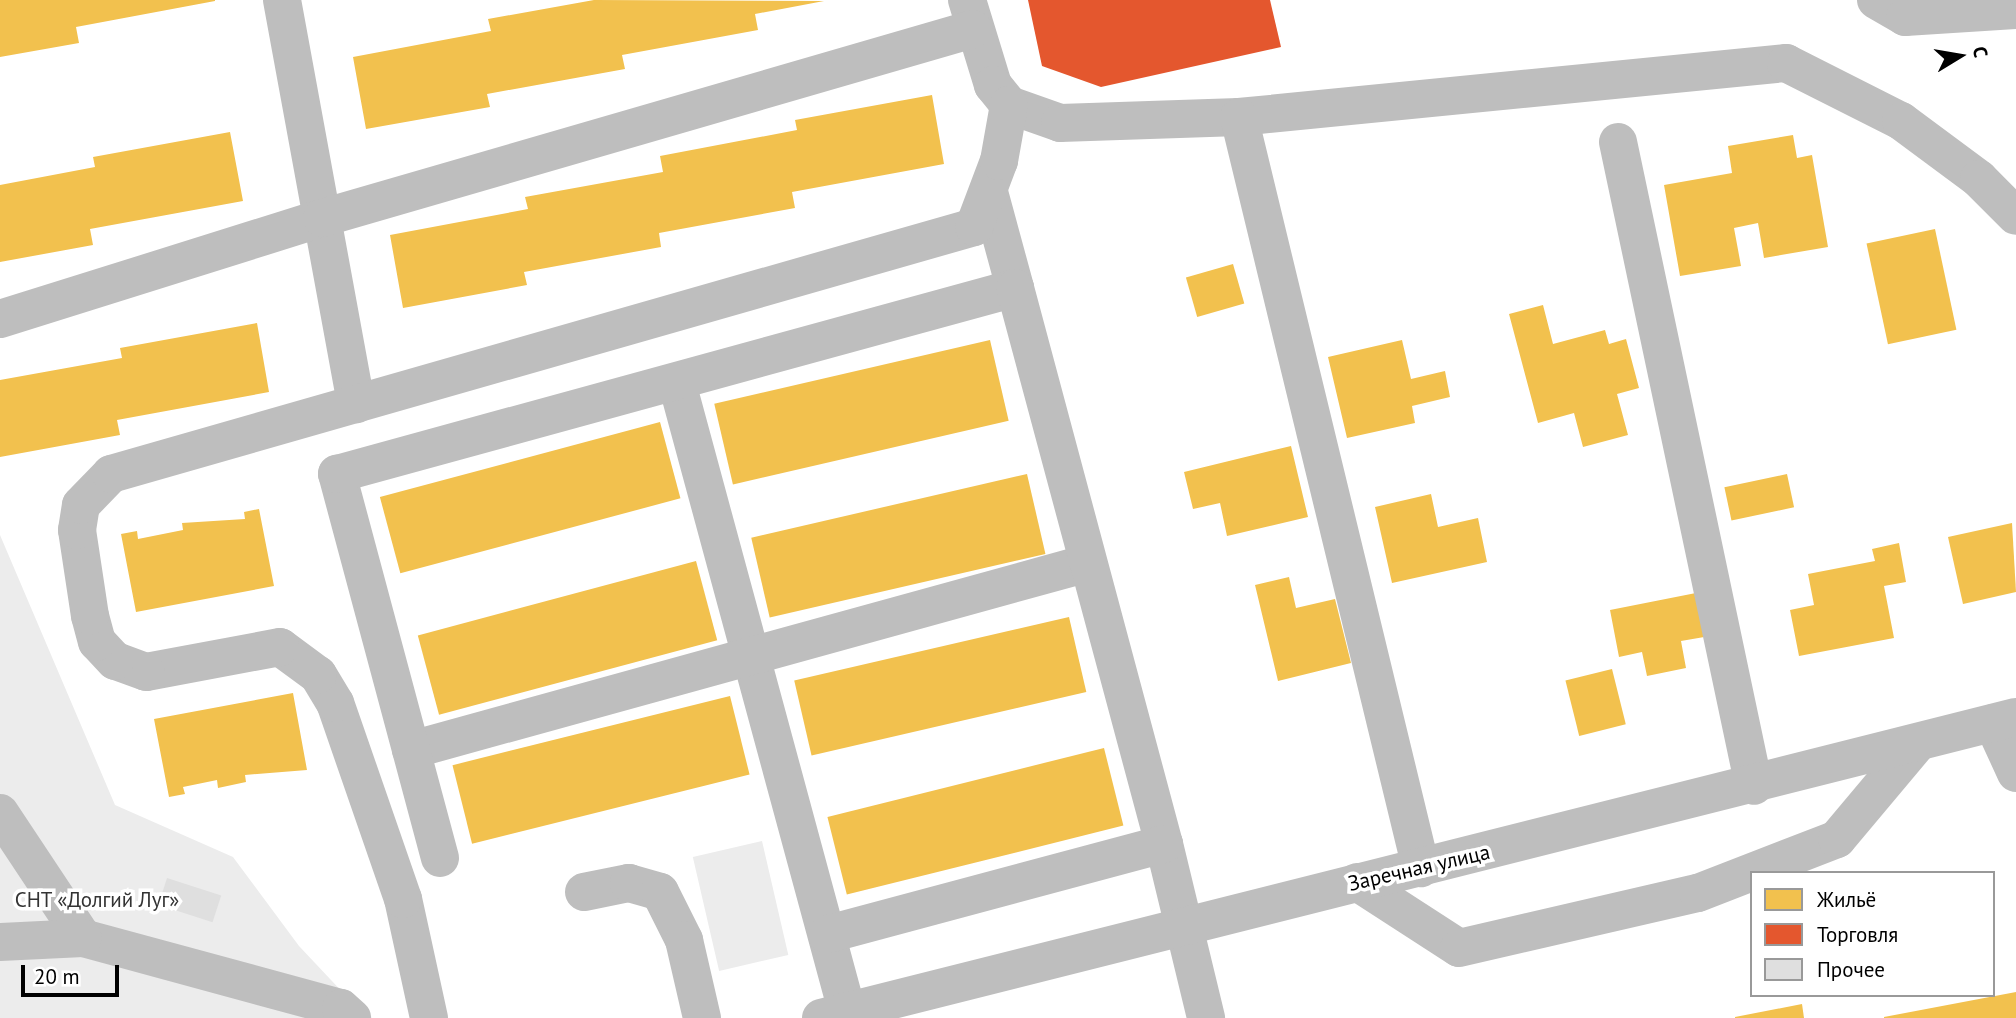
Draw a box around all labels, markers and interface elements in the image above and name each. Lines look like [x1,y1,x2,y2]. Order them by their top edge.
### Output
north arrow [1925,21,1995,91]
text: С [1968,44,1993,59]
street label: Заречная улица [1346,839,1492,897]
legend [1750,871,1995,997]
text: Жильё [1817,886,1876,913]
park label: СНТ «Долгий Луг» [14,887,180,913]
text: Торговля [1817,921,1898,948]
scale bar [24,951,122,995]
text: Прочее [1817,956,1885,983]
text: 20 m [34,963,80,990]

